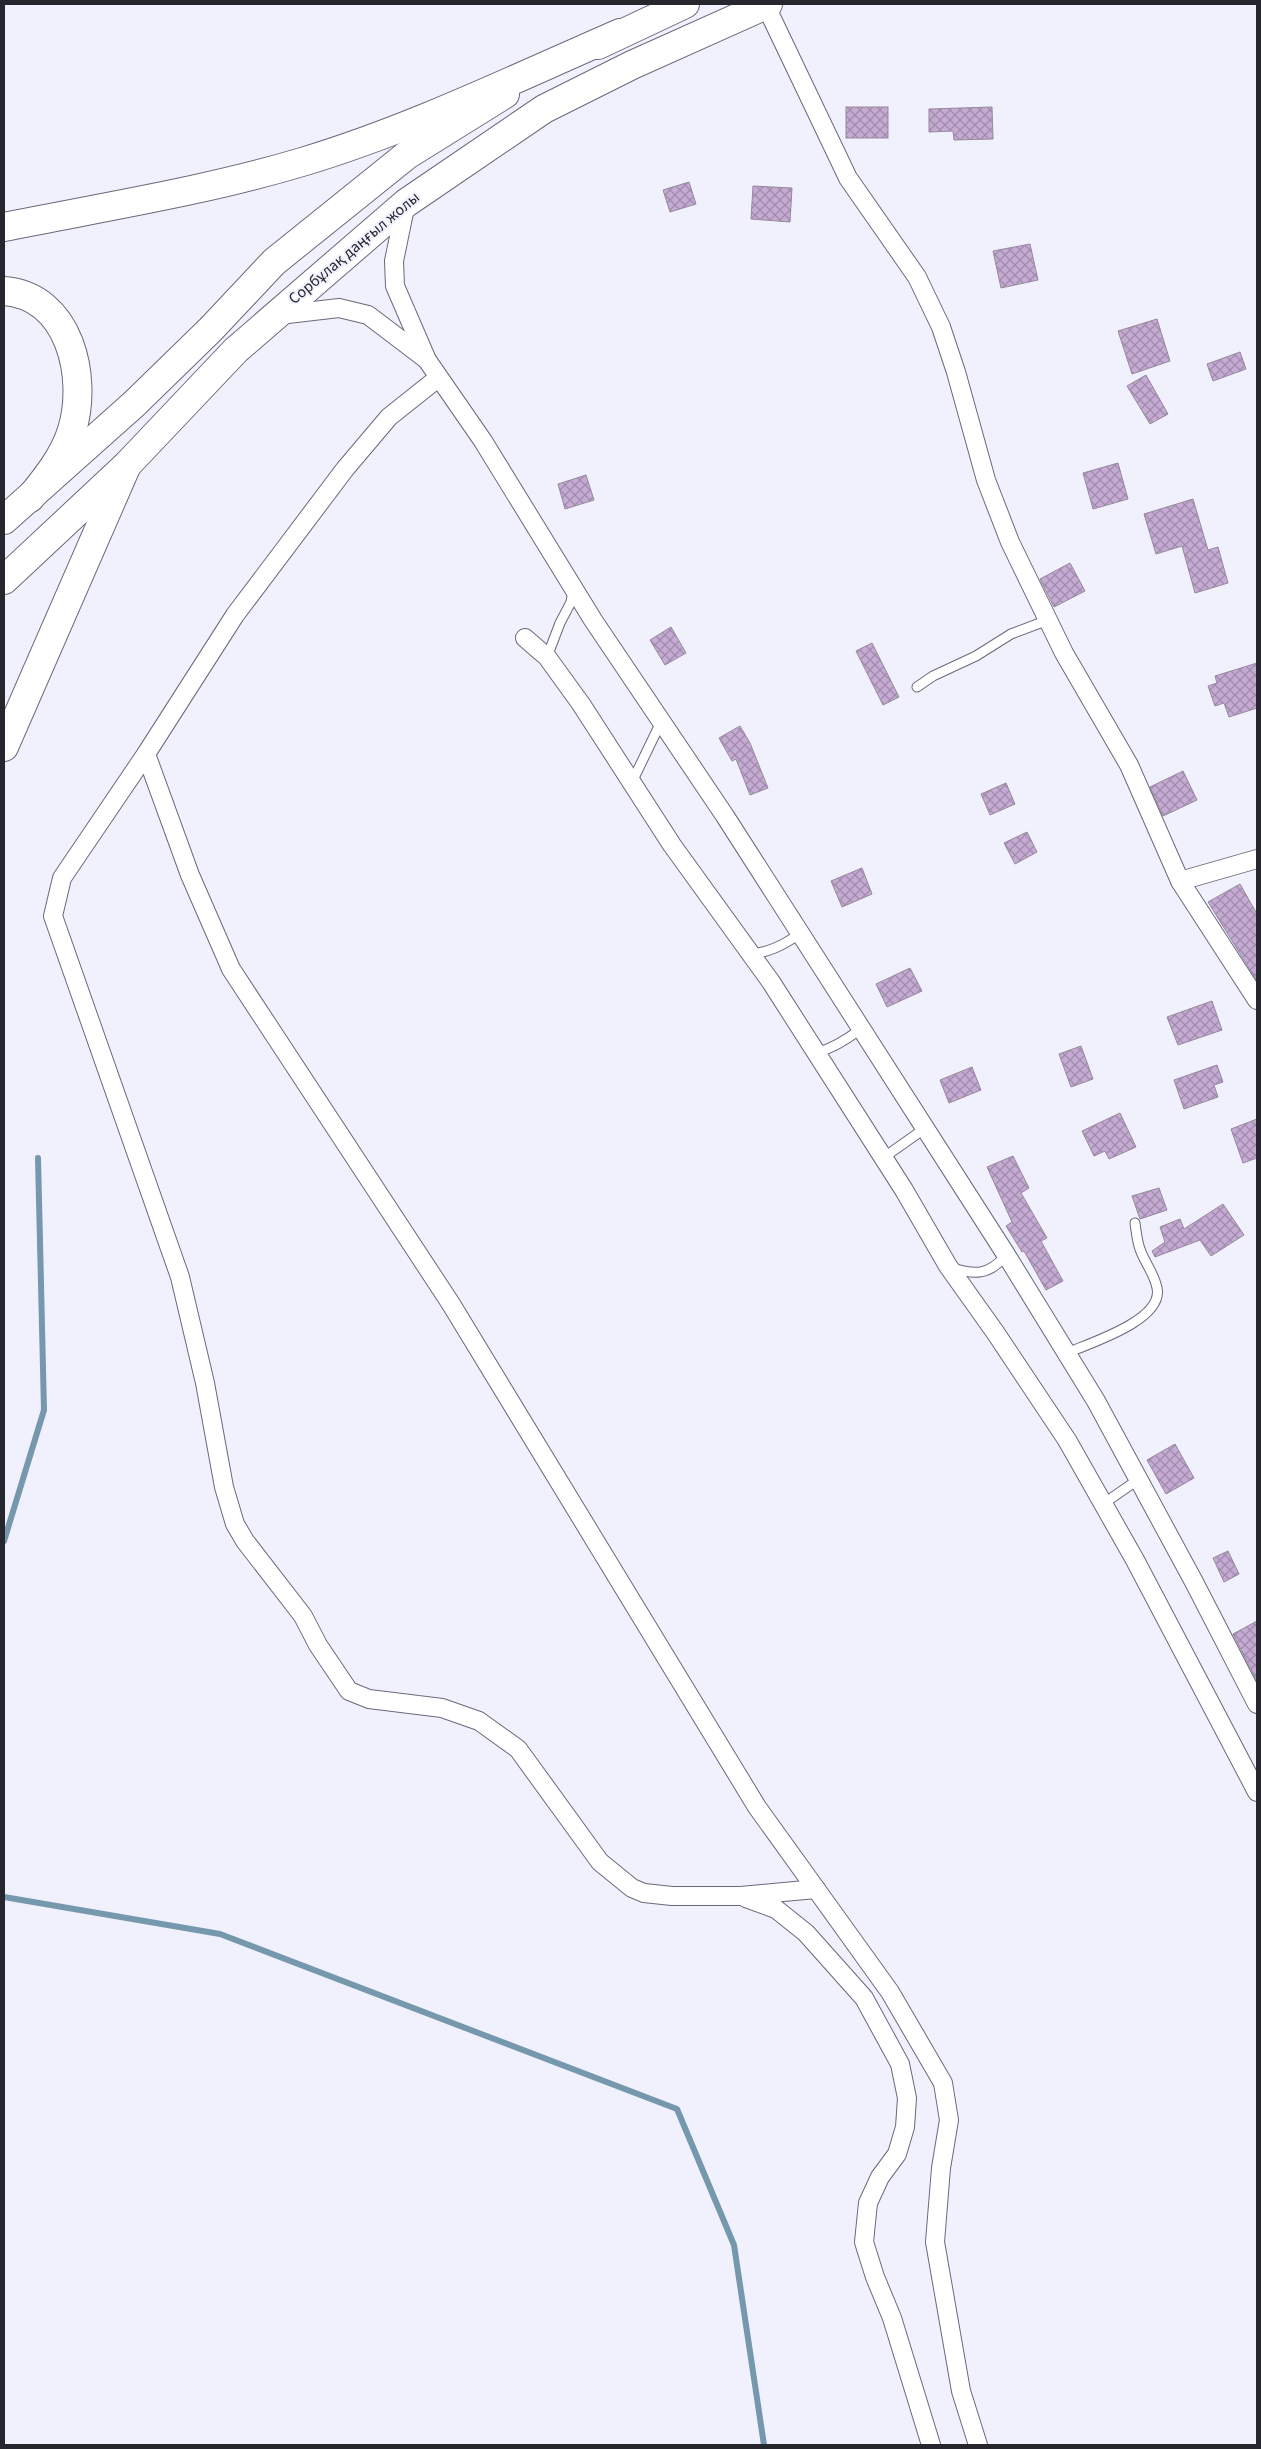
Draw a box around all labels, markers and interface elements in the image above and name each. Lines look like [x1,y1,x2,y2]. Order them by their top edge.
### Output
street label: Сорбұлақ даңғыл жолы [284,187,424,309]

